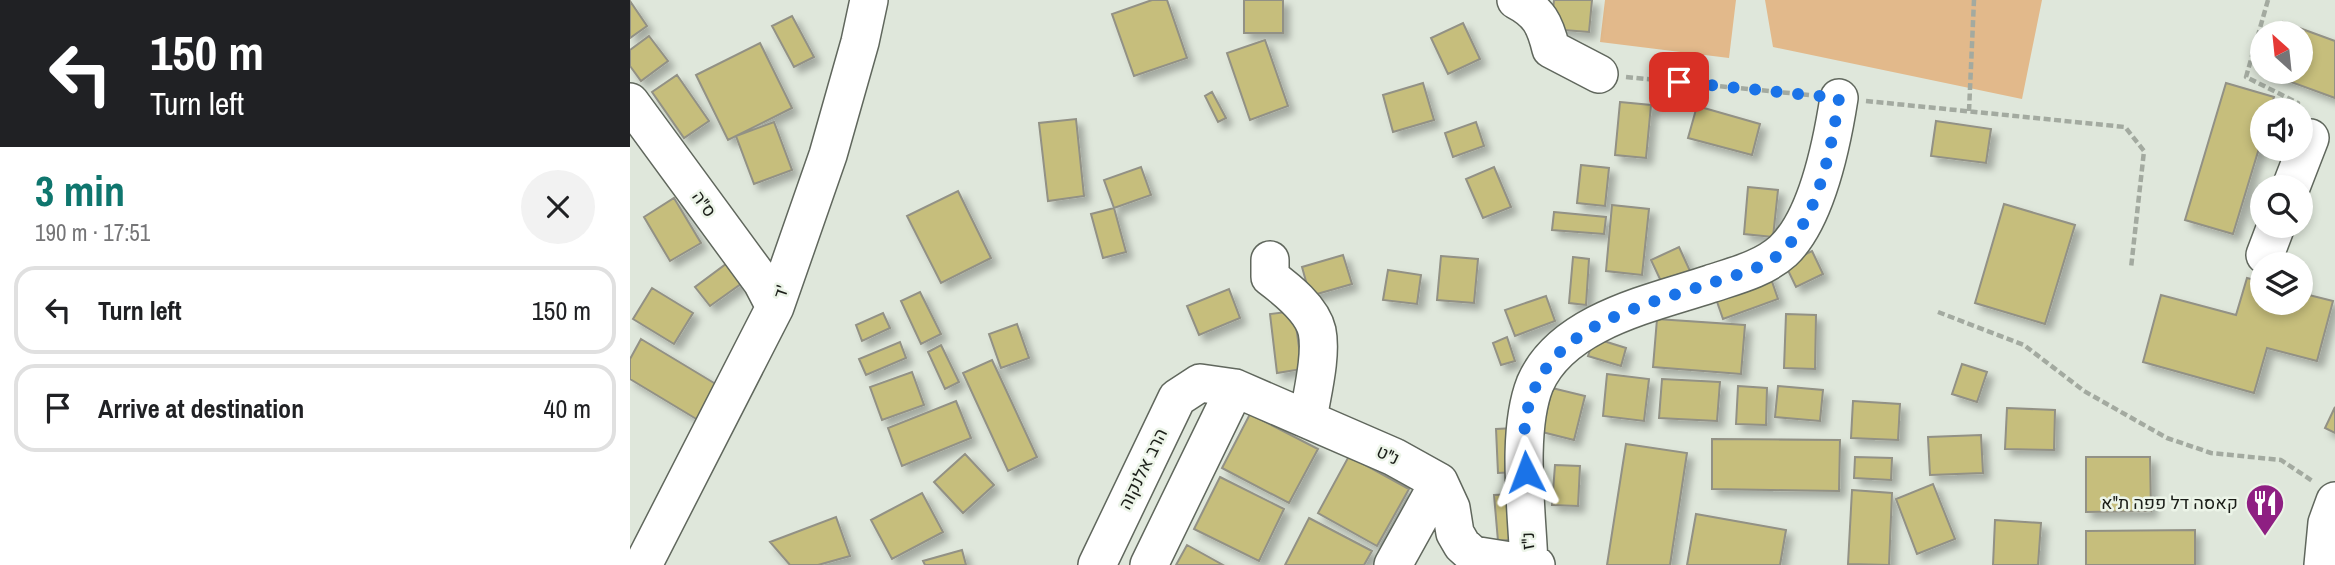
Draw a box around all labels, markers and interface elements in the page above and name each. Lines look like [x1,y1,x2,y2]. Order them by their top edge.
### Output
text: 150 m [150,19,264,85]
north arrow [2250,21,2314,84]
map controls [2250,21,2313,315]
icon: left [35,28,126,119]
pin [1649,52,1709,112]
icon: arrive [1660,63,1698,101]
text: Turn left [150,82,244,125]
button: sound [2250,98,2313,161]
text: 3 min [35,163,125,219]
button: close [521,170,595,244]
button: search [2250,175,2313,238]
street label: ס"ה [686,185,723,222]
text: 190 m · 17:51 [35,217,150,248]
button: layers [2250,252,2313,315]
street label: ד' [767,282,794,302]
icon: left [39,291,77,329]
text: Turn left [98,293,182,328]
text: 150 m [532,293,591,328]
icon: arrive [39,389,77,427]
text: Arrive at destination [98,391,304,426]
text: 40 m [544,391,591,426]
street label: הרב אלנקוה [1112,424,1173,514]
position arrow [1489,435,1563,509]
street label: נ"ט [1372,438,1404,471]
restaurant icon: קאסה דל פפה ת"א [2244,482,2286,537]
place label: קאסה דל פפה ת"א [2101,490,2238,515]
street label: נ"ז [1515,532,1540,551]

